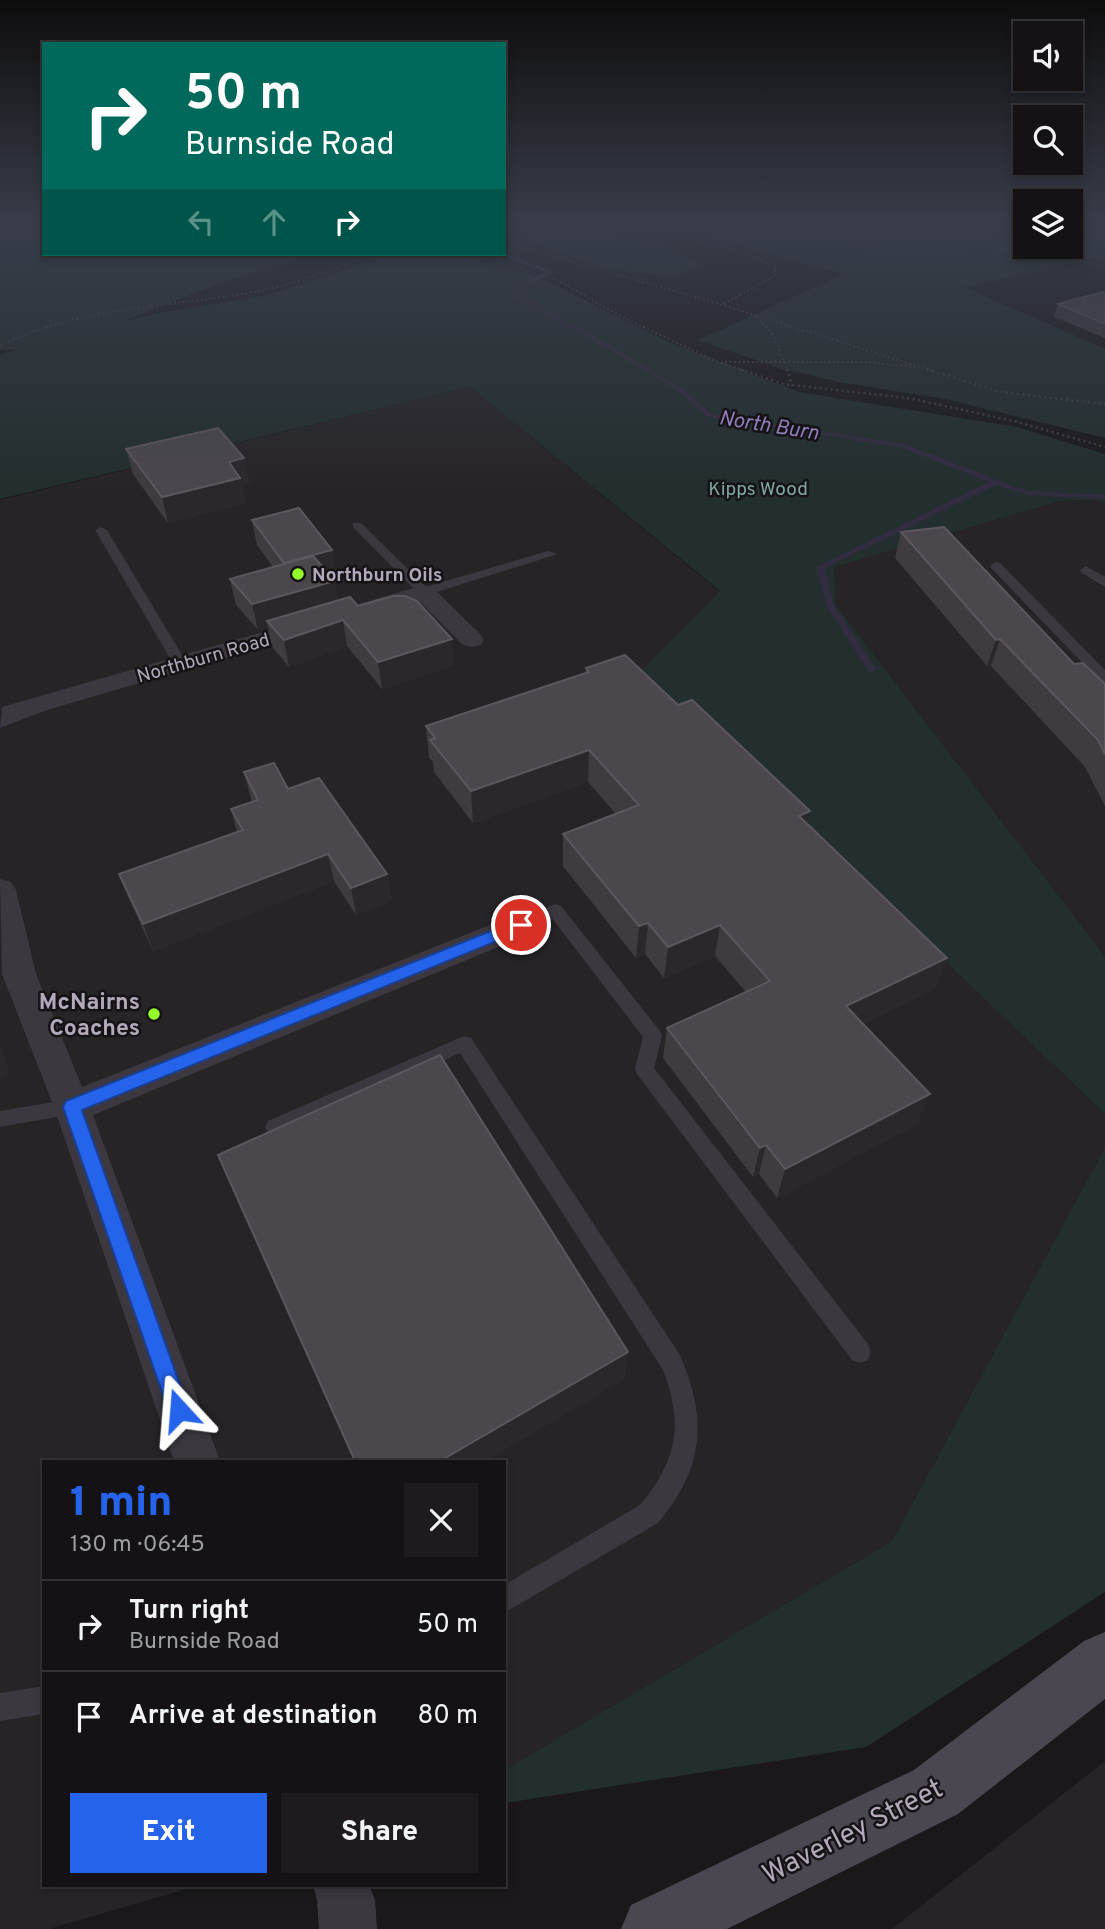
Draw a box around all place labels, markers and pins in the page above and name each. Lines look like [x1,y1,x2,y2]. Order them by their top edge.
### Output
place label: Northburn Oils [312,564,442,588]
marker: Northburn Oils [290,566,306,582]
pin [491,895,551,955]
place label: McNairns Coaches [39,989,140,1044]
marker: McNairns Coaches [146,1006,162,1022]

